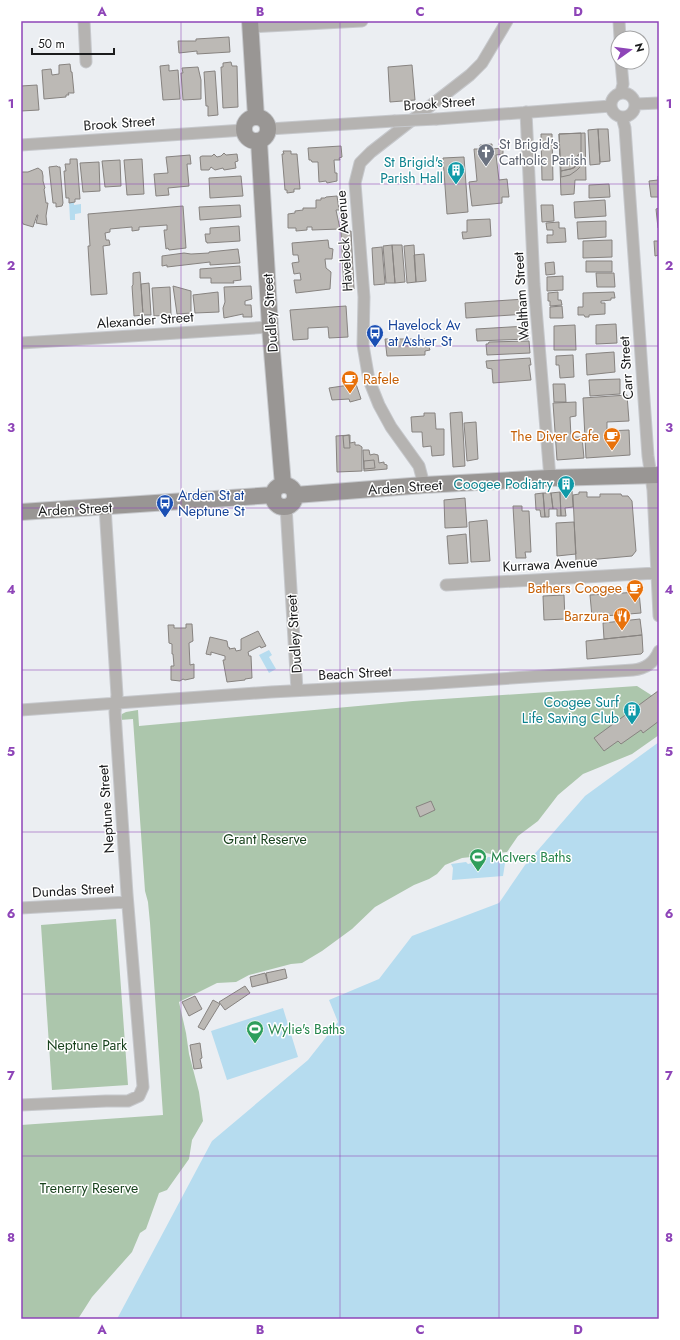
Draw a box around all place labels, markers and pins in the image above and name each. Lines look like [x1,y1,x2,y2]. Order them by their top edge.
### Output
place label: St Brigid's Catholic Parish [499,134,587,170]
church icon: St Brigid's Catholic Parish [476,142,496,167]
place label: St Brigid's Parish Hall [380,152,443,188]
building icon: St Brigid's Parish Hall [446,160,466,185]
place label: Havelock Av at Asher St [388,315,461,351]
bus stop icon: Havelock Av at Asher St [365,323,385,348]
cafe icon: Rafele [340,369,360,394]
place label: Rafele [363,369,399,389]
place label: The Diver Cafe [511,426,599,446]
cafe icon: The Diver Cafe [602,426,622,451]
place label: Coogee Podiatry [454,474,554,494]
building icon: Coogee Podiatry [556,474,576,499]
place label: Arden St at Neptune St [178,485,245,521]
bus stop icon: Arden St at Neptune St [155,493,175,518]
place label: Bathers Coogee [528,578,622,598]
cafe icon: Bathers Coogee [625,578,645,603]
place label: Barzura [564,606,609,626]
restaurant icon: Barzura [612,606,632,631]
place label: Coogee Surf Life Saving Club [522,692,620,728]
building icon: Coogee Surf Life Saving Club [622,700,642,725]
sports icon: McIvers Baths [468,847,488,872]
place label: McIvers Baths [491,847,572,867]
sports icon: Wylie's Baths [245,1019,265,1044]
place label: Wylie's Baths [268,1019,345,1039]

